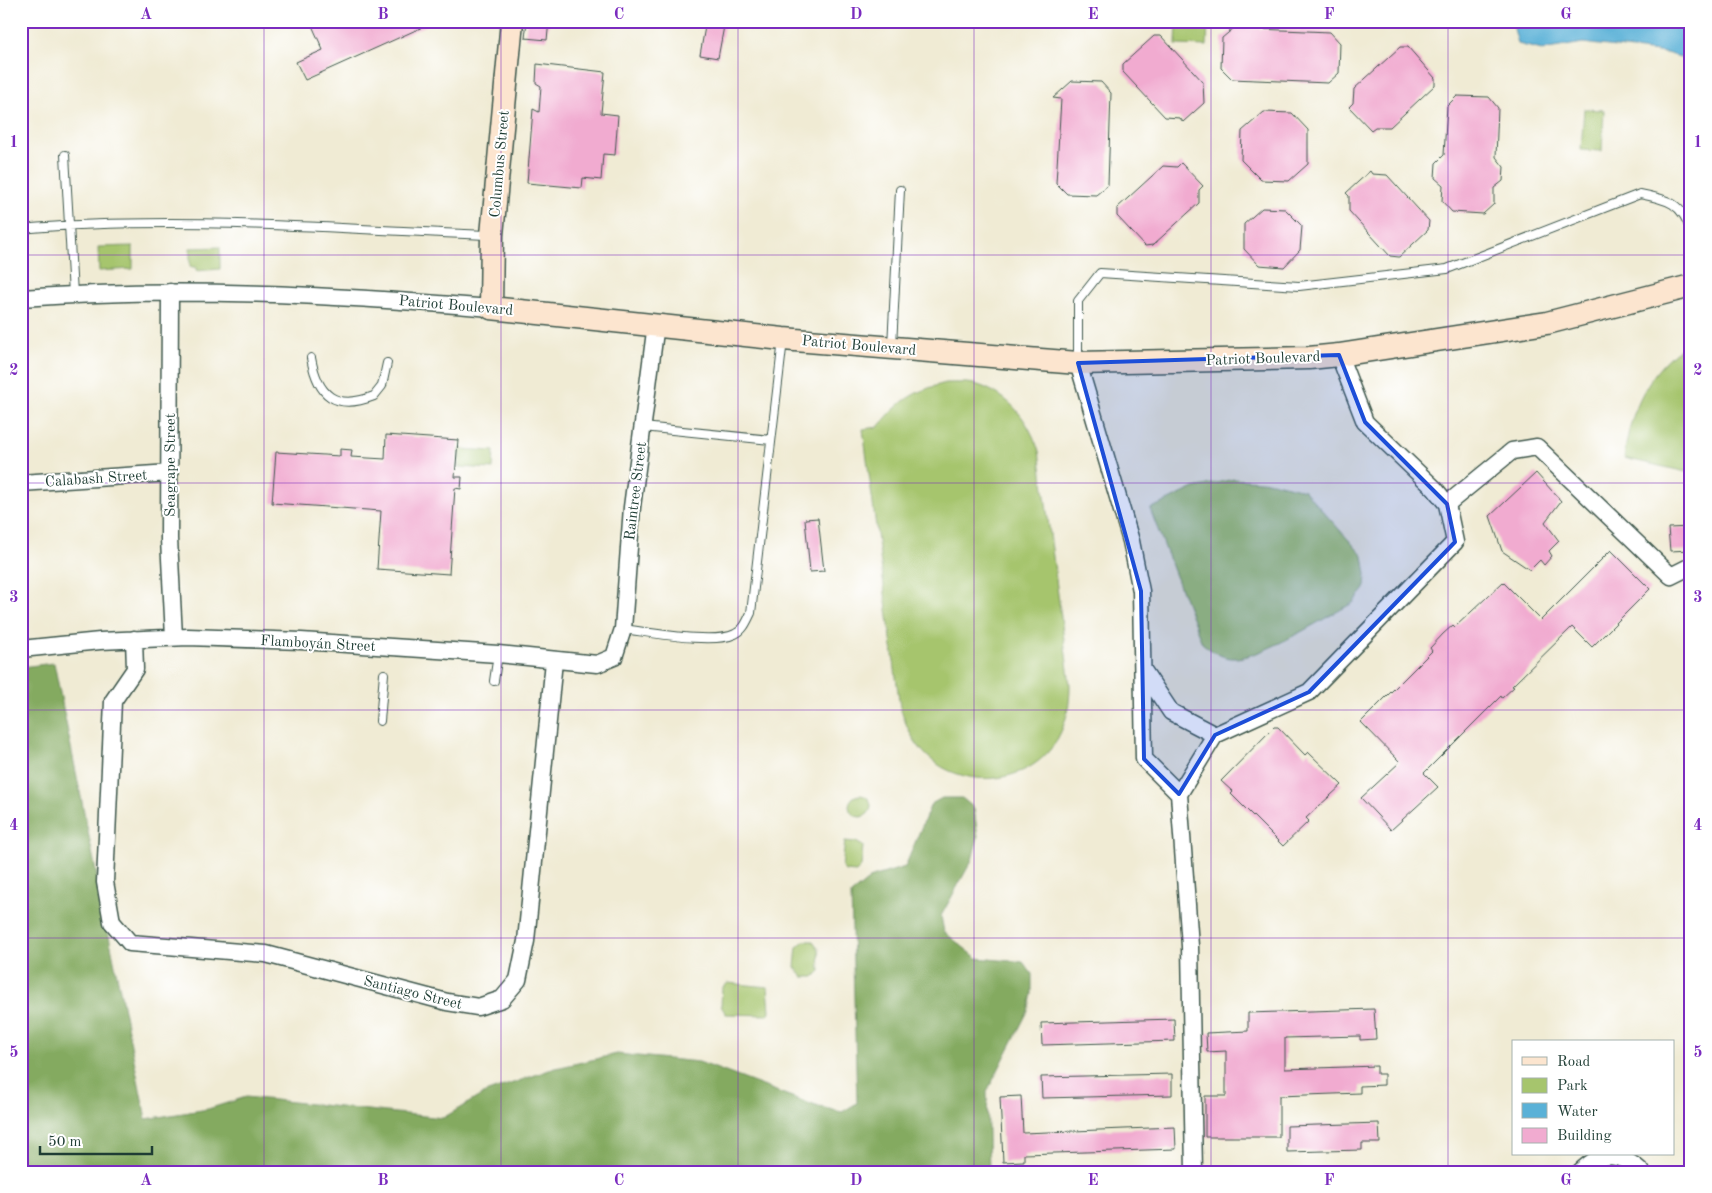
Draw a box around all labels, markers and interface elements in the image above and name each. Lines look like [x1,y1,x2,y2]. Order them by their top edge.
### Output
text: A [140,7,152,23]
text: B [377,7,389,23]
text: C [614,7,624,23]
text: D [850,7,862,23]
text: E [1087,7,1099,23]
text: F [1324,7,1335,23]
text: G [1560,7,1572,23]
street label: Columbus Street [488,110,513,218]
text: 1 [9,135,19,151]
text: 1 [1693,135,1703,151]
street label: Patriot Boulevard [398,294,514,319]
street label: Patriot Boulevard [801,334,917,359]
street label: Patriot Boulevard [1205,350,1321,369]
text: 2 [9,363,19,379]
text: 2 [1693,363,1703,379]
street label: Seagrape Street [164,413,179,517]
street label: Raintree Street [623,441,650,541]
street label: Calabash Street [44,468,148,491]
text: 3 [9,590,19,606]
text: 3 [1693,590,1703,606]
street label: Flamboyán Street [260,634,376,655]
text: 4 [9,818,19,834]
text: 4 [1693,818,1703,834]
street label: Santiago Street [362,974,463,1013]
legend [1512,1040,1674,1156]
text: 5 [9,1045,19,1061]
text: 5 [1693,1045,1703,1061]
text: Road [1557,1055,1591,1070]
text: Park [1557,1079,1588,1094]
text: Water [1557,1105,1598,1120]
scale bar [40,1123,152,1155]
text: Building [1557,1129,1612,1144]
text: 50 m [48,1135,82,1150]
text: A [140,1173,152,1189]
text: B [377,1173,389,1189]
text: C [614,1173,624,1189]
text: D [850,1173,862,1189]
text: E [1087,1173,1099,1189]
text: F [1324,1173,1335,1189]
text: G [1560,1173,1572,1189]

